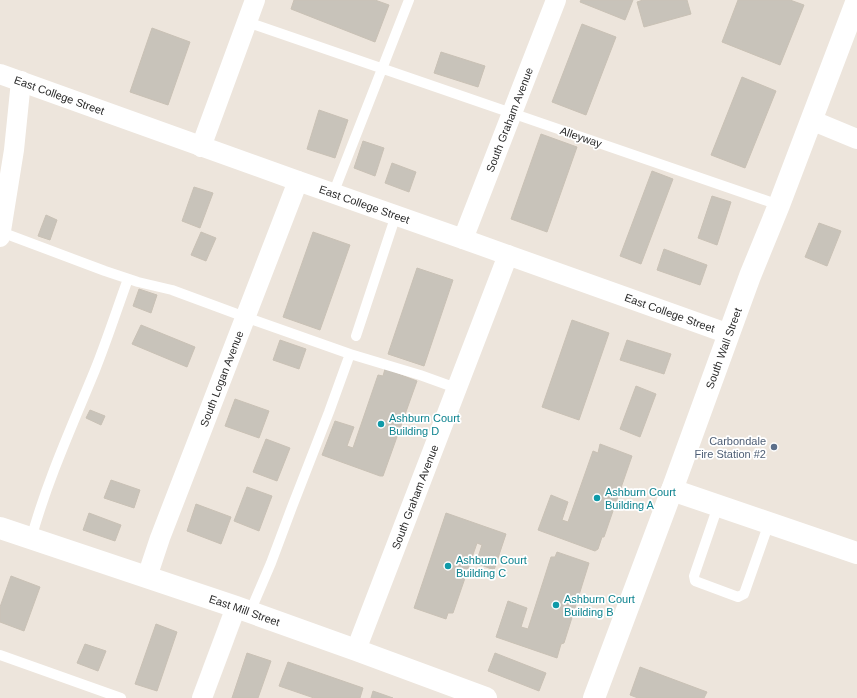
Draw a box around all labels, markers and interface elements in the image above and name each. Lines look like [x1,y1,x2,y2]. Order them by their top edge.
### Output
street label: South Graham Avenue [484,66,535,174]
street label: East College Street [13,74,106,117]
street label: Alleyway [559,124,604,150]
street label: East College Street [318,183,411,226]
street label: East College Street [623,291,716,334]
street label: South Wall Street [703,306,744,390]
street label: South Logan Avenue [198,329,246,428]
place label: Ashburn Court Building D [389,412,460,437]
marker: Ashburn Court Building D [376,419,386,429]
place label: Carbondale Fire Station #2 [694,435,766,460]
marker: Carbondale Fire Station #2 [769,442,779,452]
street label: South Graham Avenue [389,443,440,551]
place label: Ashburn Court Building A [605,486,676,511]
marker: Ashburn Court Building A [592,493,602,503]
place label: Ashburn Court Building C [456,554,527,579]
marker: Ashburn Court Building C [443,561,453,571]
street label: East Mill Street [208,592,281,628]
place label: Ashburn Court Building B [564,593,635,618]
marker: Ashburn Court Building B [551,600,561,610]

